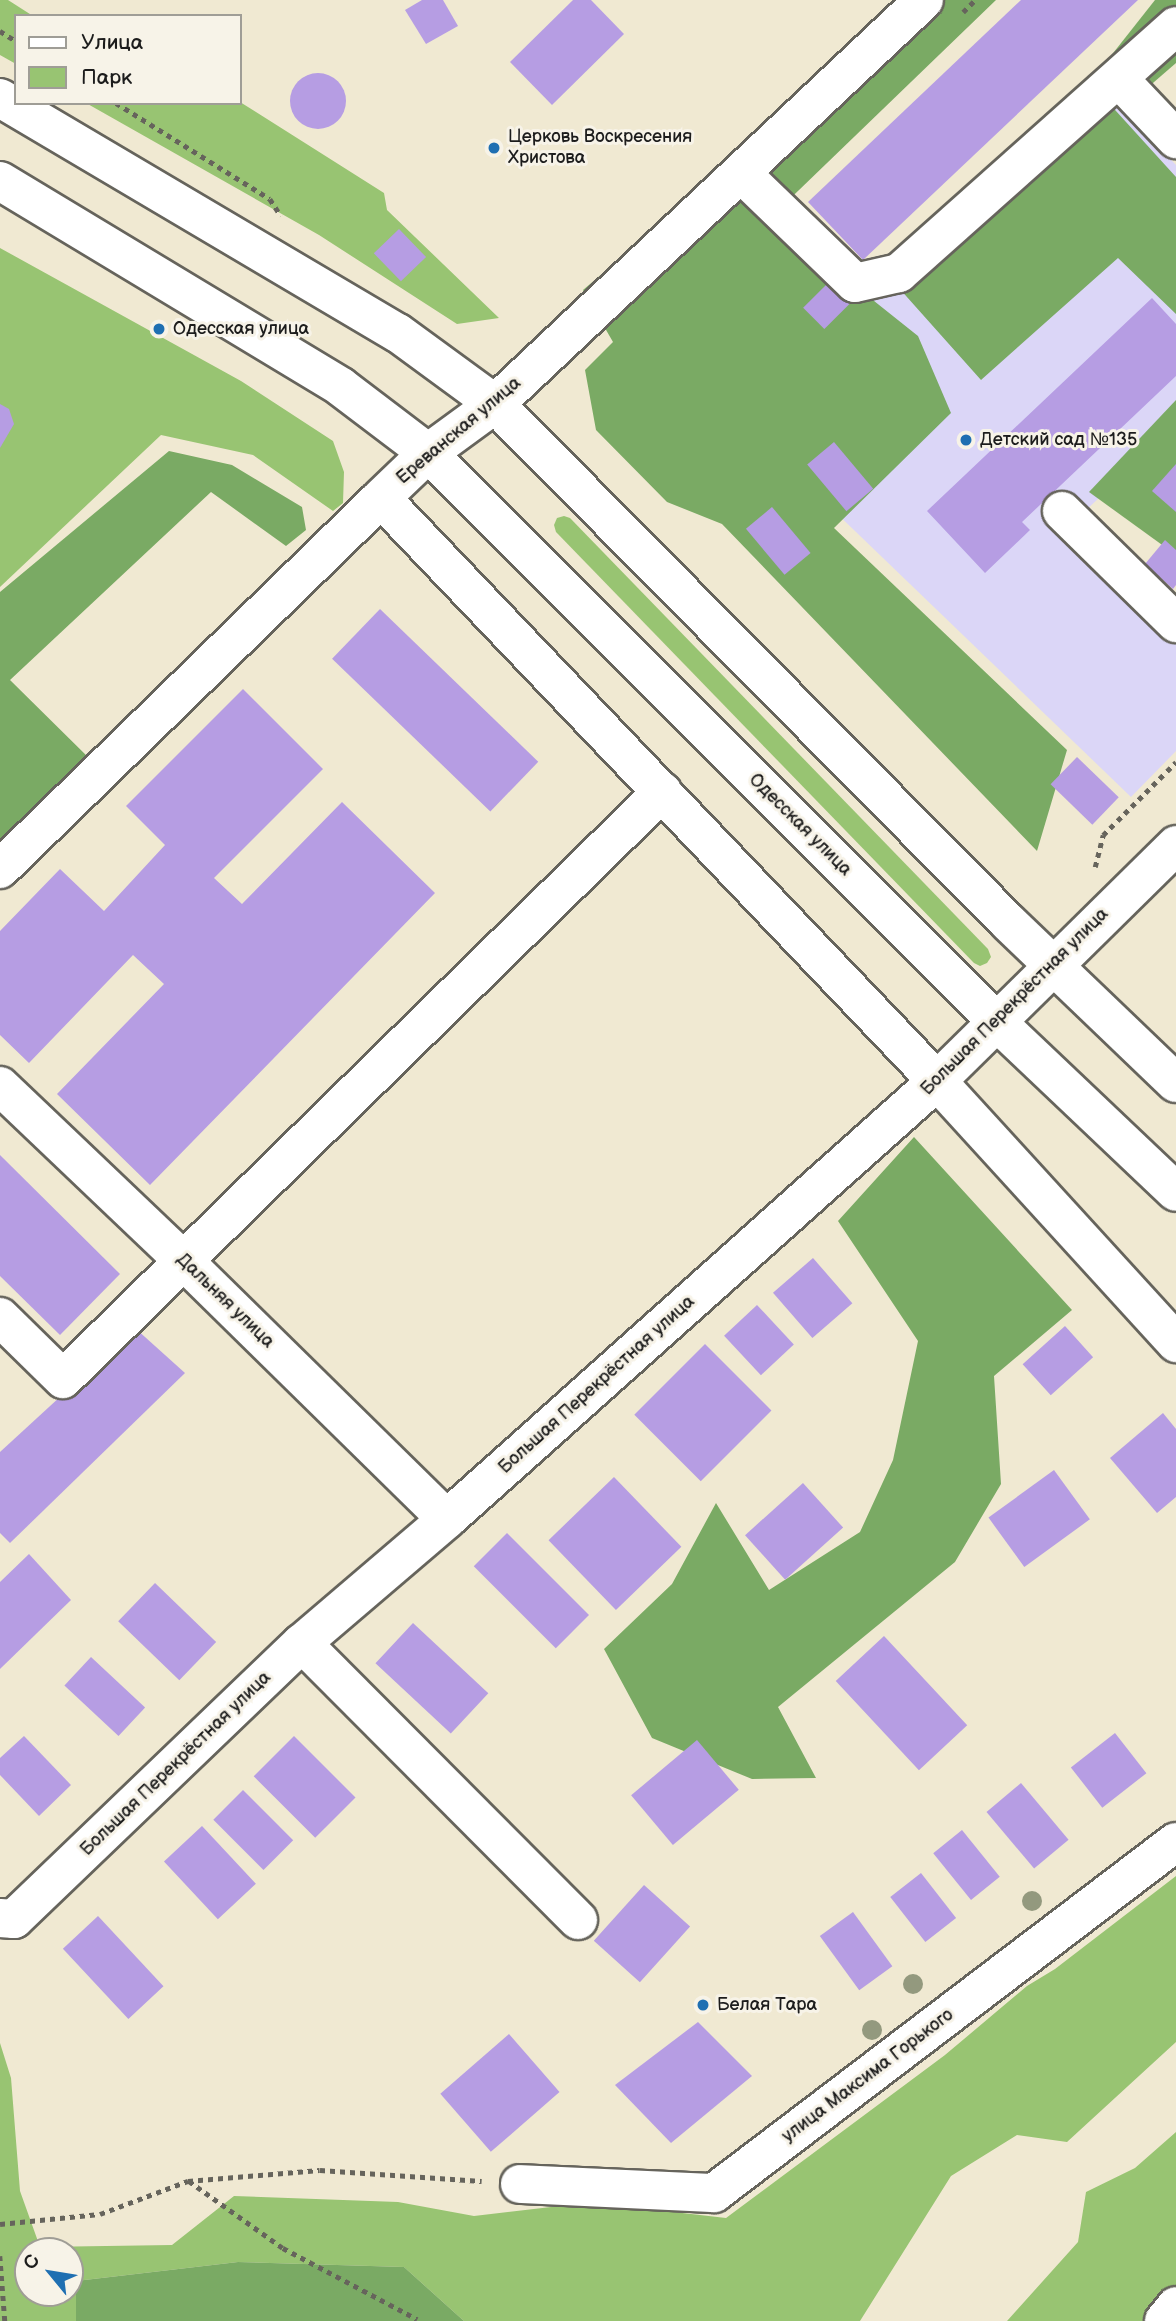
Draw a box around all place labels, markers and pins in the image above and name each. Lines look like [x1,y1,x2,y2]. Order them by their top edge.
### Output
place label: Церковь Воскресения Христова [508,127,692,170]
marker: Церковь Воскресения Христова [486,140,502,156]
place label: Одесская улица [173,318,309,340]
marker: Одесская улица [151,321,167,337]
place label: Детский сад №135 [980,429,1137,451]
marker: Детский сад №135 [958,432,974,448]
place label: Белая Тара [717,1994,817,2016]
marker: Белая Тара [695,1997,711,2013]

